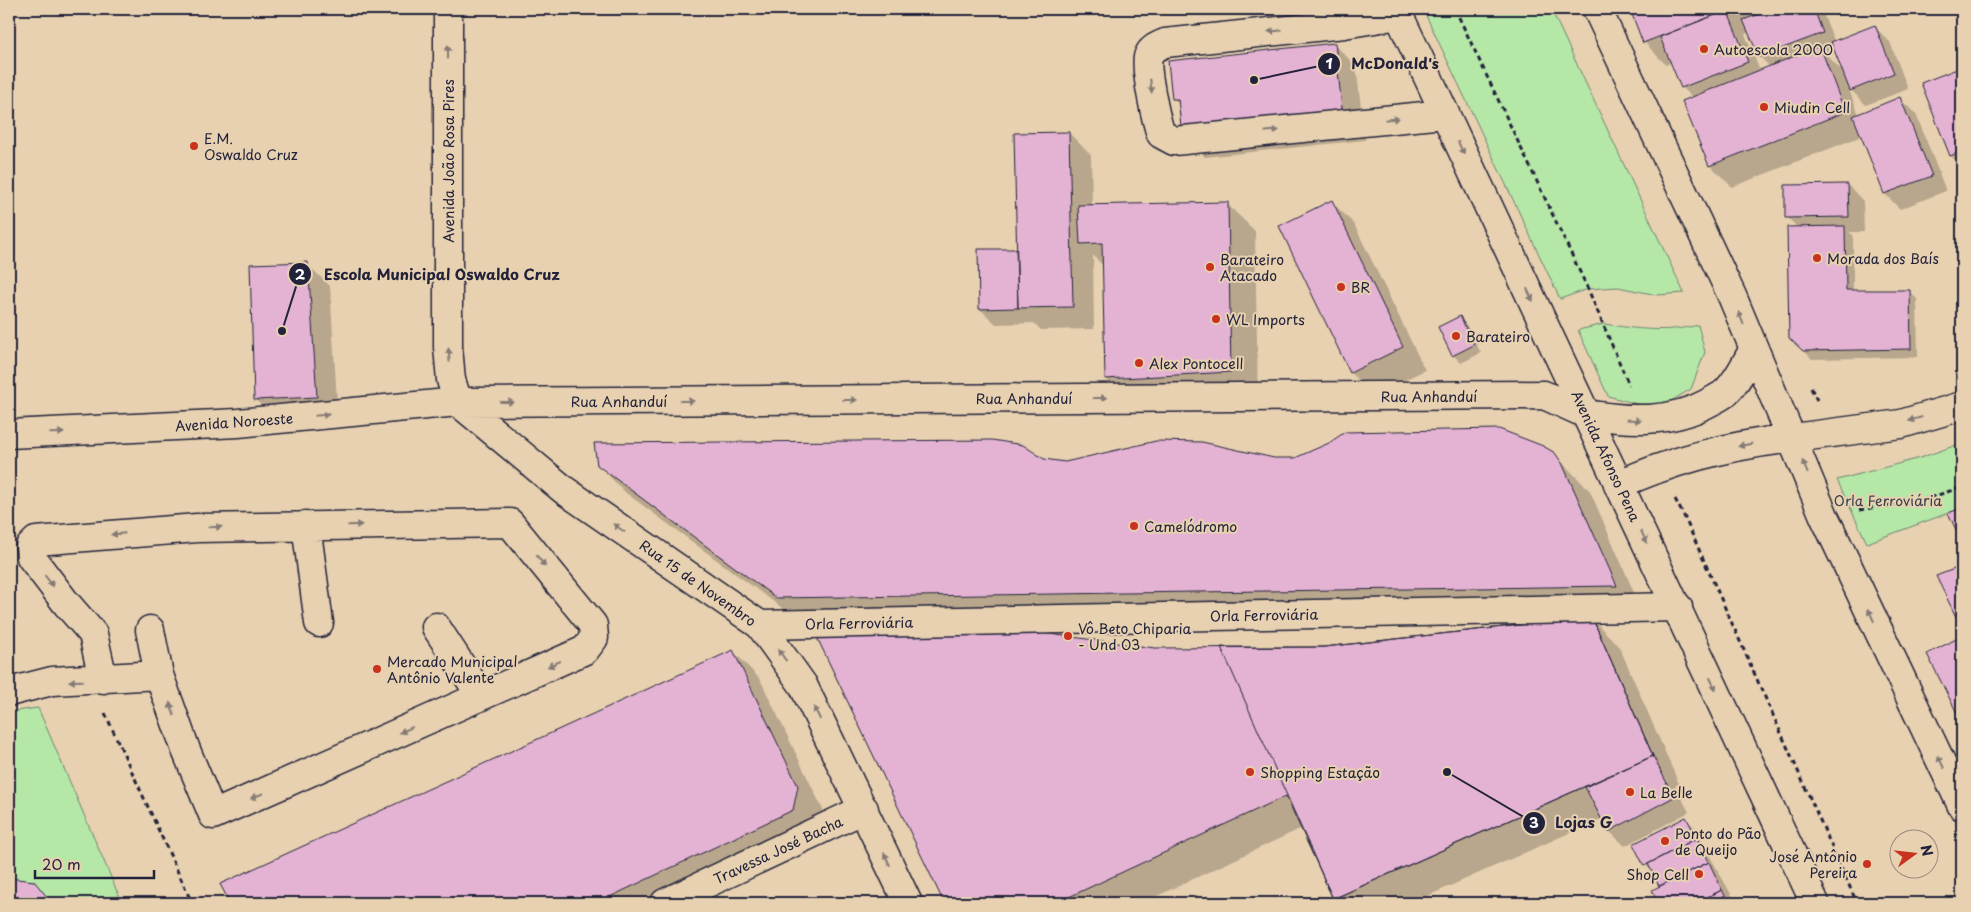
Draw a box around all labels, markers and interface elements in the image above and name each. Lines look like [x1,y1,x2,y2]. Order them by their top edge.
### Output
one-way arrow [1267,27,1283,35]
place label: Autoescola 2000 [1714,39,1833,60]
marker: Autoescola 2000 [1698,43,1710,55]
one-way arrow [444,44,452,60]
callout: McDonald's [1317,49,1449,79]
text: 1 [1325,51,1333,74]
text: McDonald's [1351,51,1439,74]
one-way arrow [1147,78,1155,94]
street label: Avenida João Rosa Pires [438,79,459,243]
place label: Miudin Cell [1774,97,1850,118]
marker: Miudin Cell [1758,101,1770,113]
one-way arrow [1384,115,1400,123]
one-way arrow [1264,127,1280,135]
place label: E.M. Oswaldo Cruz [204,128,298,165]
marker: E.M. Oswaldo Cruz [188,140,200,152]
one-way arrow [1457,141,1465,155]
place label: Morada dos Baís [1827,248,1939,269]
place label: Barateiro Atacado [1220,249,1284,286]
marker: Morada dos Baís [1811,252,1823,264]
callout: Escola Municipal Oswaldo Cruz [288,259,571,289]
marker: Barateiro Atacado [1204,261,1216,273]
text: 2 [295,262,306,285]
text: Escola Municipal Oswaldo Cruz [324,262,560,285]
place label: BR [1351,277,1370,298]
marker: BR [1335,281,1347,293]
one-way arrow [1526,288,1534,302]
place label: WL Imports [1226,309,1305,330]
one-way arrow [1736,311,1744,325]
marker: WL Imports [1210,313,1222,325]
place label: Barateiro [1466,326,1530,347]
marker: Barateiro [1450,330,1462,342]
one-way arrow [445,346,453,362]
place label: Alex Pontocell [1149,353,1243,374]
marker: Alex Pontocell [1133,357,1145,369]
street label: Rua Anhanduí [1381,386,1477,407]
street label: Avenida Afonso Pena [1566,387,1646,525]
street label: Rua Anhanduí [976,388,1072,409]
street label: Rua Anhanduí [571,391,667,412]
one-way arrow [1092,394,1108,402]
one-way arrow [842,396,858,404]
one-way arrow [679,397,695,405]
one-way arrow [499,398,515,406]
street label: Avenida Noroeste [174,407,294,437]
one-way arrow [314,411,330,419]
one-way arrow [1908,416,1923,424]
one-way arrow [1626,417,1642,425]
one-way arrow [50,429,66,437]
one-way arrow [1736,441,1752,449]
one-way arrow [1800,460,1808,474]
park label: Orla Ferroviária [1834,490,1942,511]
place label: Camelódromo [1144,516,1237,537]
marker: Camelódromo [1128,520,1140,532]
one-way arrow [347,521,363,529]
one-way arrow [208,523,224,531]
one-way arrow [612,523,626,533]
one-way arrow [110,530,126,538]
one-way arrow [1640,530,1648,544]
street label: Rua 15 de Novembro [635,535,761,631]
one-way arrow [535,554,546,567]
one-way arrow [44,574,54,588]
street label: Orla Ferroviária [1210,604,1319,626]
one-way arrow [1867,608,1875,622]
street label: Orla Ferroviária [805,612,914,634]
place label: Vô Beto Chiparia - Und 03 [1078,618,1192,655]
marker: Vô Beto Chiparia - Und 03 [1062,630,1074,642]
one-way arrow [777,648,787,662]
place label: Mercado Municipal Antônio Valente [387,651,518,688]
one-way arrow [547,660,561,668]
marker: Mercado Municipal Antônio Valente [371,663,383,675]
one-way arrow [68,677,84,685]
one-way arrow [1710,677,1718,691]
one-way arrow [167,701,175,716]
one-way arrow [813,705,821,720]
one-way arrow [399,726,413,734]
one-way arrow [1937,755,1945,769]
place label: Shopping Estação [1260,762,1380,783]
marker: Shopping Estação [1244,766,1256,778]
place label: La Belle [1640,782,1693,803]
marker: La Belle [1624,786,1636,798]
one-way arrow [250,792,264,800]
callout: Lojas G [1521,808,1622,838]
text: 3 [1529,810,1539,833]
text: Lojas G [1555,810,1613,833]
street label: Travessa José Bacha [710,811,846,889]
place label: Ponto do Pão de Queijo [1675,823,1761,860]
north arrow [1888,830,1938,880]
marker: Ponto do Pão de Queijo [1659,835,1671,847]
text: N [1915,842,1939,859]
place label: José Antônio Pereira [1769,846,1857,883]
scale bar [35,847,154,879]
text: 20 m [42,852,81,875]
one-way arrow [883,852,891,866]
marker: José Antônio Pereira [1861,858,1873,870]
place label: Shop Cell [1626,864,1689,885]
marker: Shop Cell [1693,868,1705,880]

